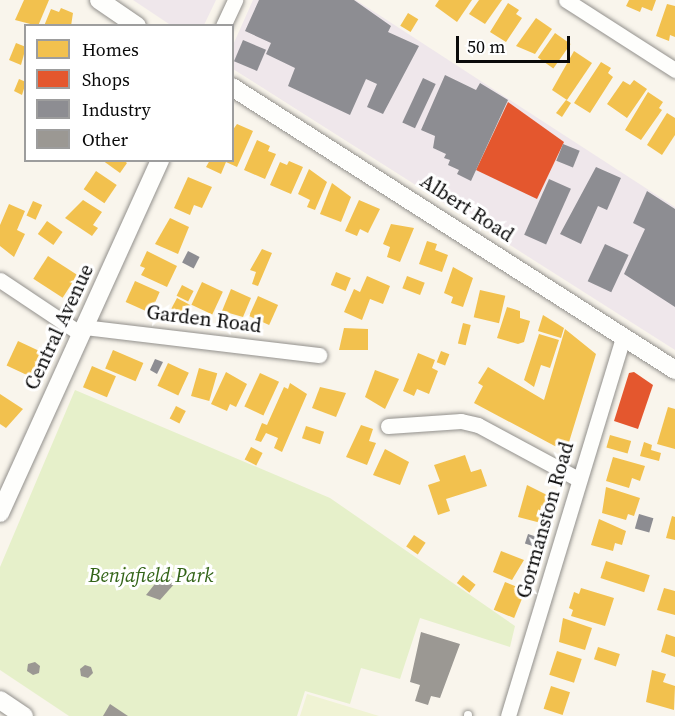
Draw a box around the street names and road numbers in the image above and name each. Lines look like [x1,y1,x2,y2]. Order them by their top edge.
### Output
street label: Albert Road [416,169,518,247]
street label: Central Avenue [19,260,99,394]
street label: Garden Road [145,300,263,338]
street label: Gormanston Road [511,439,579,601]

